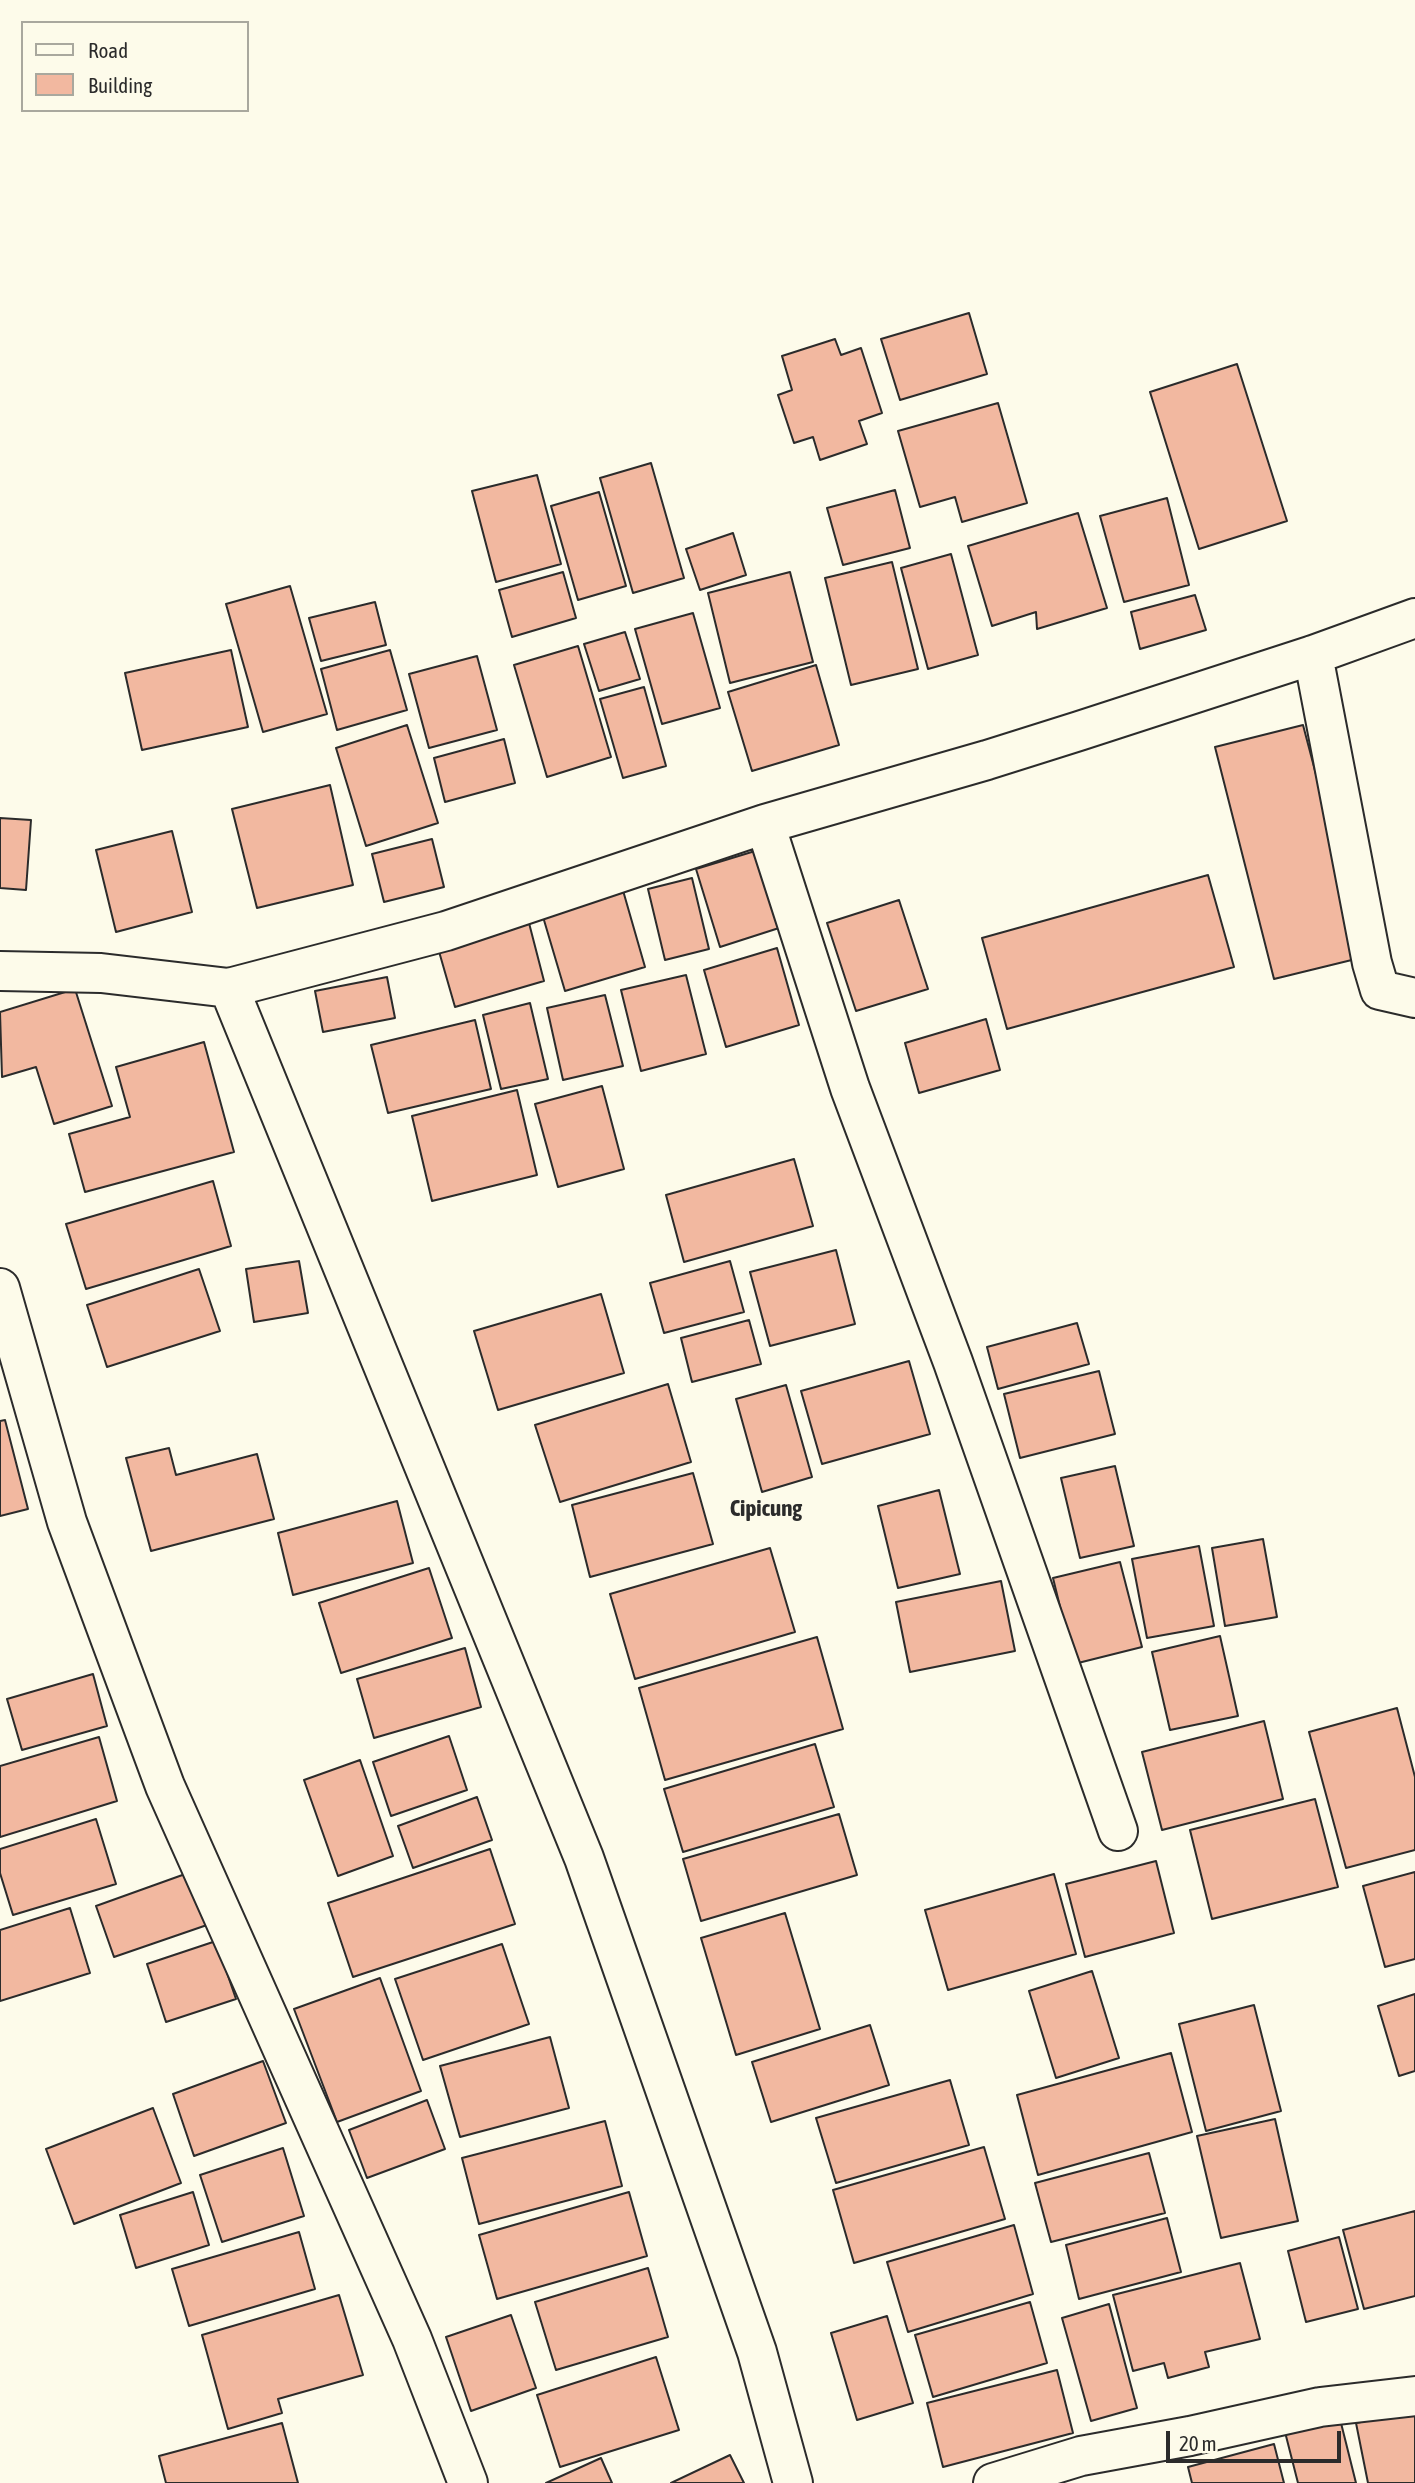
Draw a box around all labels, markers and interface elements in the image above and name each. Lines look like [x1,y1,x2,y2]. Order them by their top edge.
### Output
legend [21,21,248,112]
text: Road [88,38,128,62]
text: Building [88,73,152,97]
district label: Cipicung [730,1495,802,1523]
scale bar [1170,2416,1345,2460]
text: 20 m [1179,2431,1217,2455]

